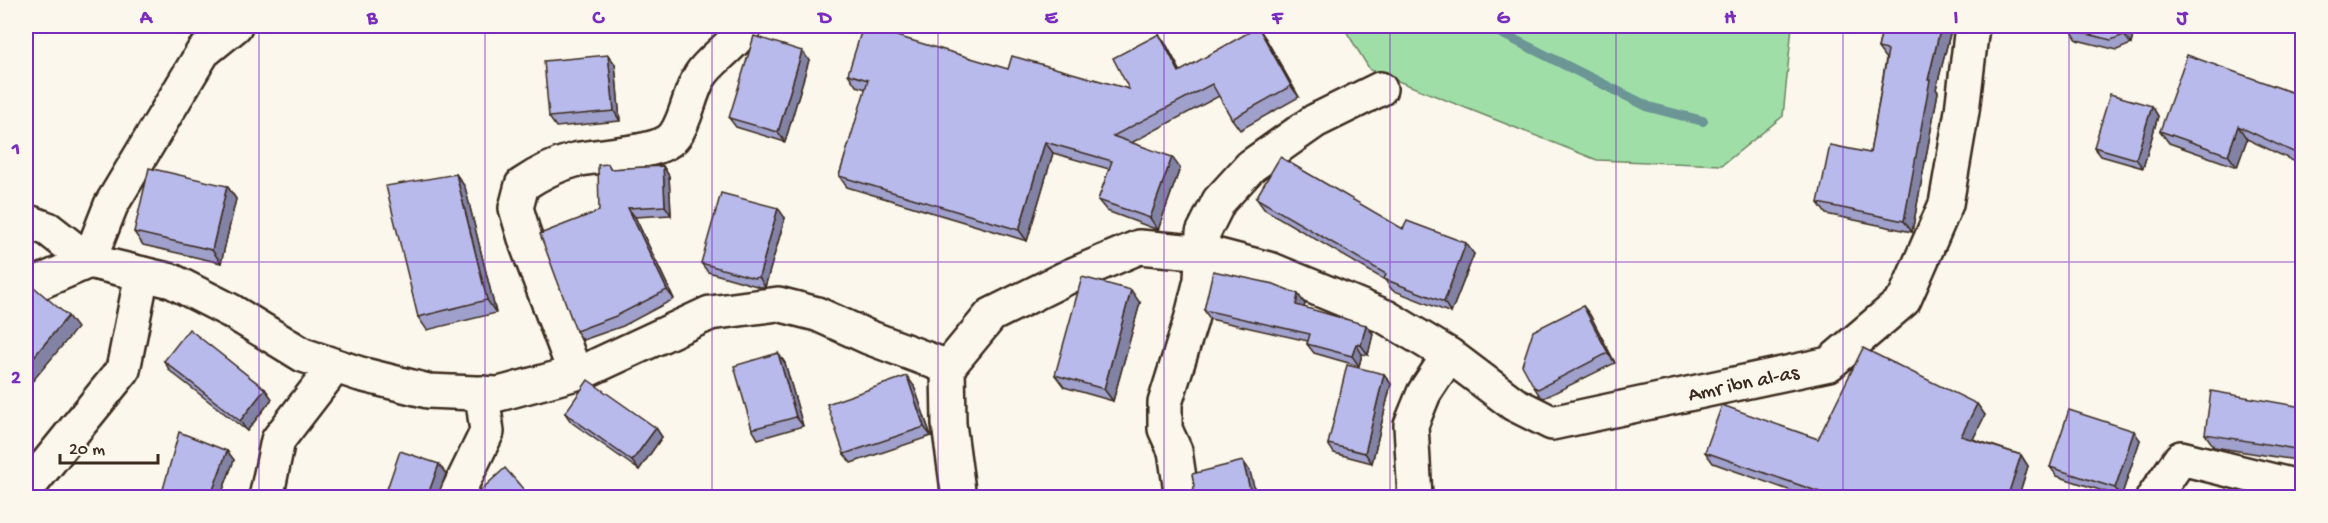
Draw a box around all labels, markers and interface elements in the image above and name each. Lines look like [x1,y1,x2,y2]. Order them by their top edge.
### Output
text: A [139,8,154,31]
text: B [366,8,378,31]
text: C [592,8,606,31]
text: D [816,8,832,31]
text: E [1045,8,1059,31]
text: F [1271,8,1284,31]
text: G [1497,8,1511,31]
text: H [1724,8,1736,31]
text: I [1954,8,1959,31]
text: J [2176,8,2189,31]
text: 1 [11,139,20,162]
street label: Amr ibn al-as [1686,361,1803,409]
text: 2 [11,368,21,391]
scale bar [60,427,158,465]
text: 20 m [69,440,105,461]

